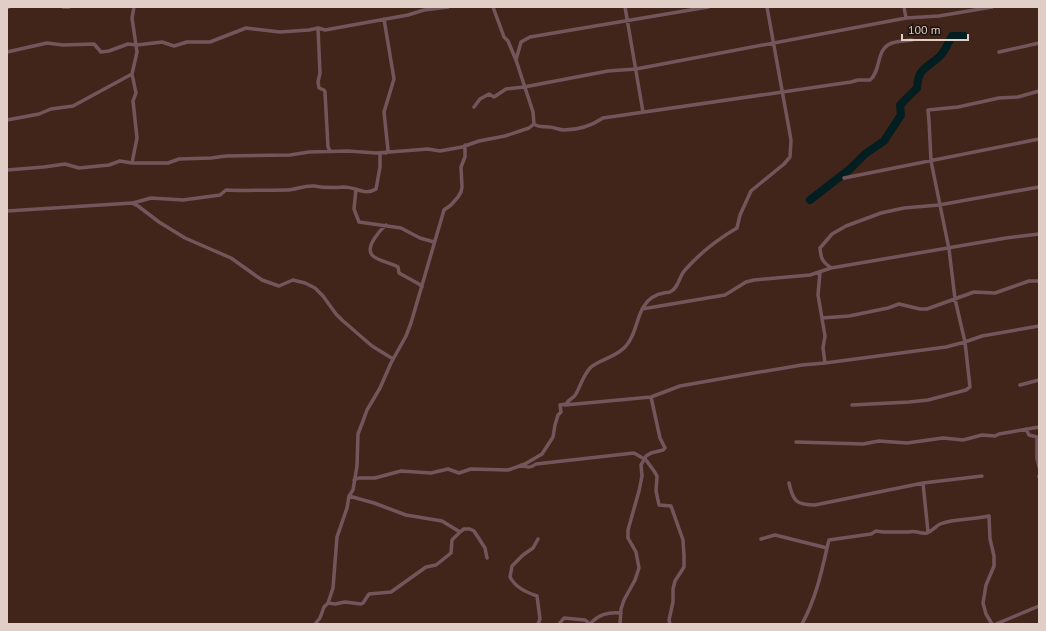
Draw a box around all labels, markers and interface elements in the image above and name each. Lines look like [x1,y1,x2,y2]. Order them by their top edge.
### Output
scale bar [902,16,968,42]
text: 100 m [908,22,941,37]

